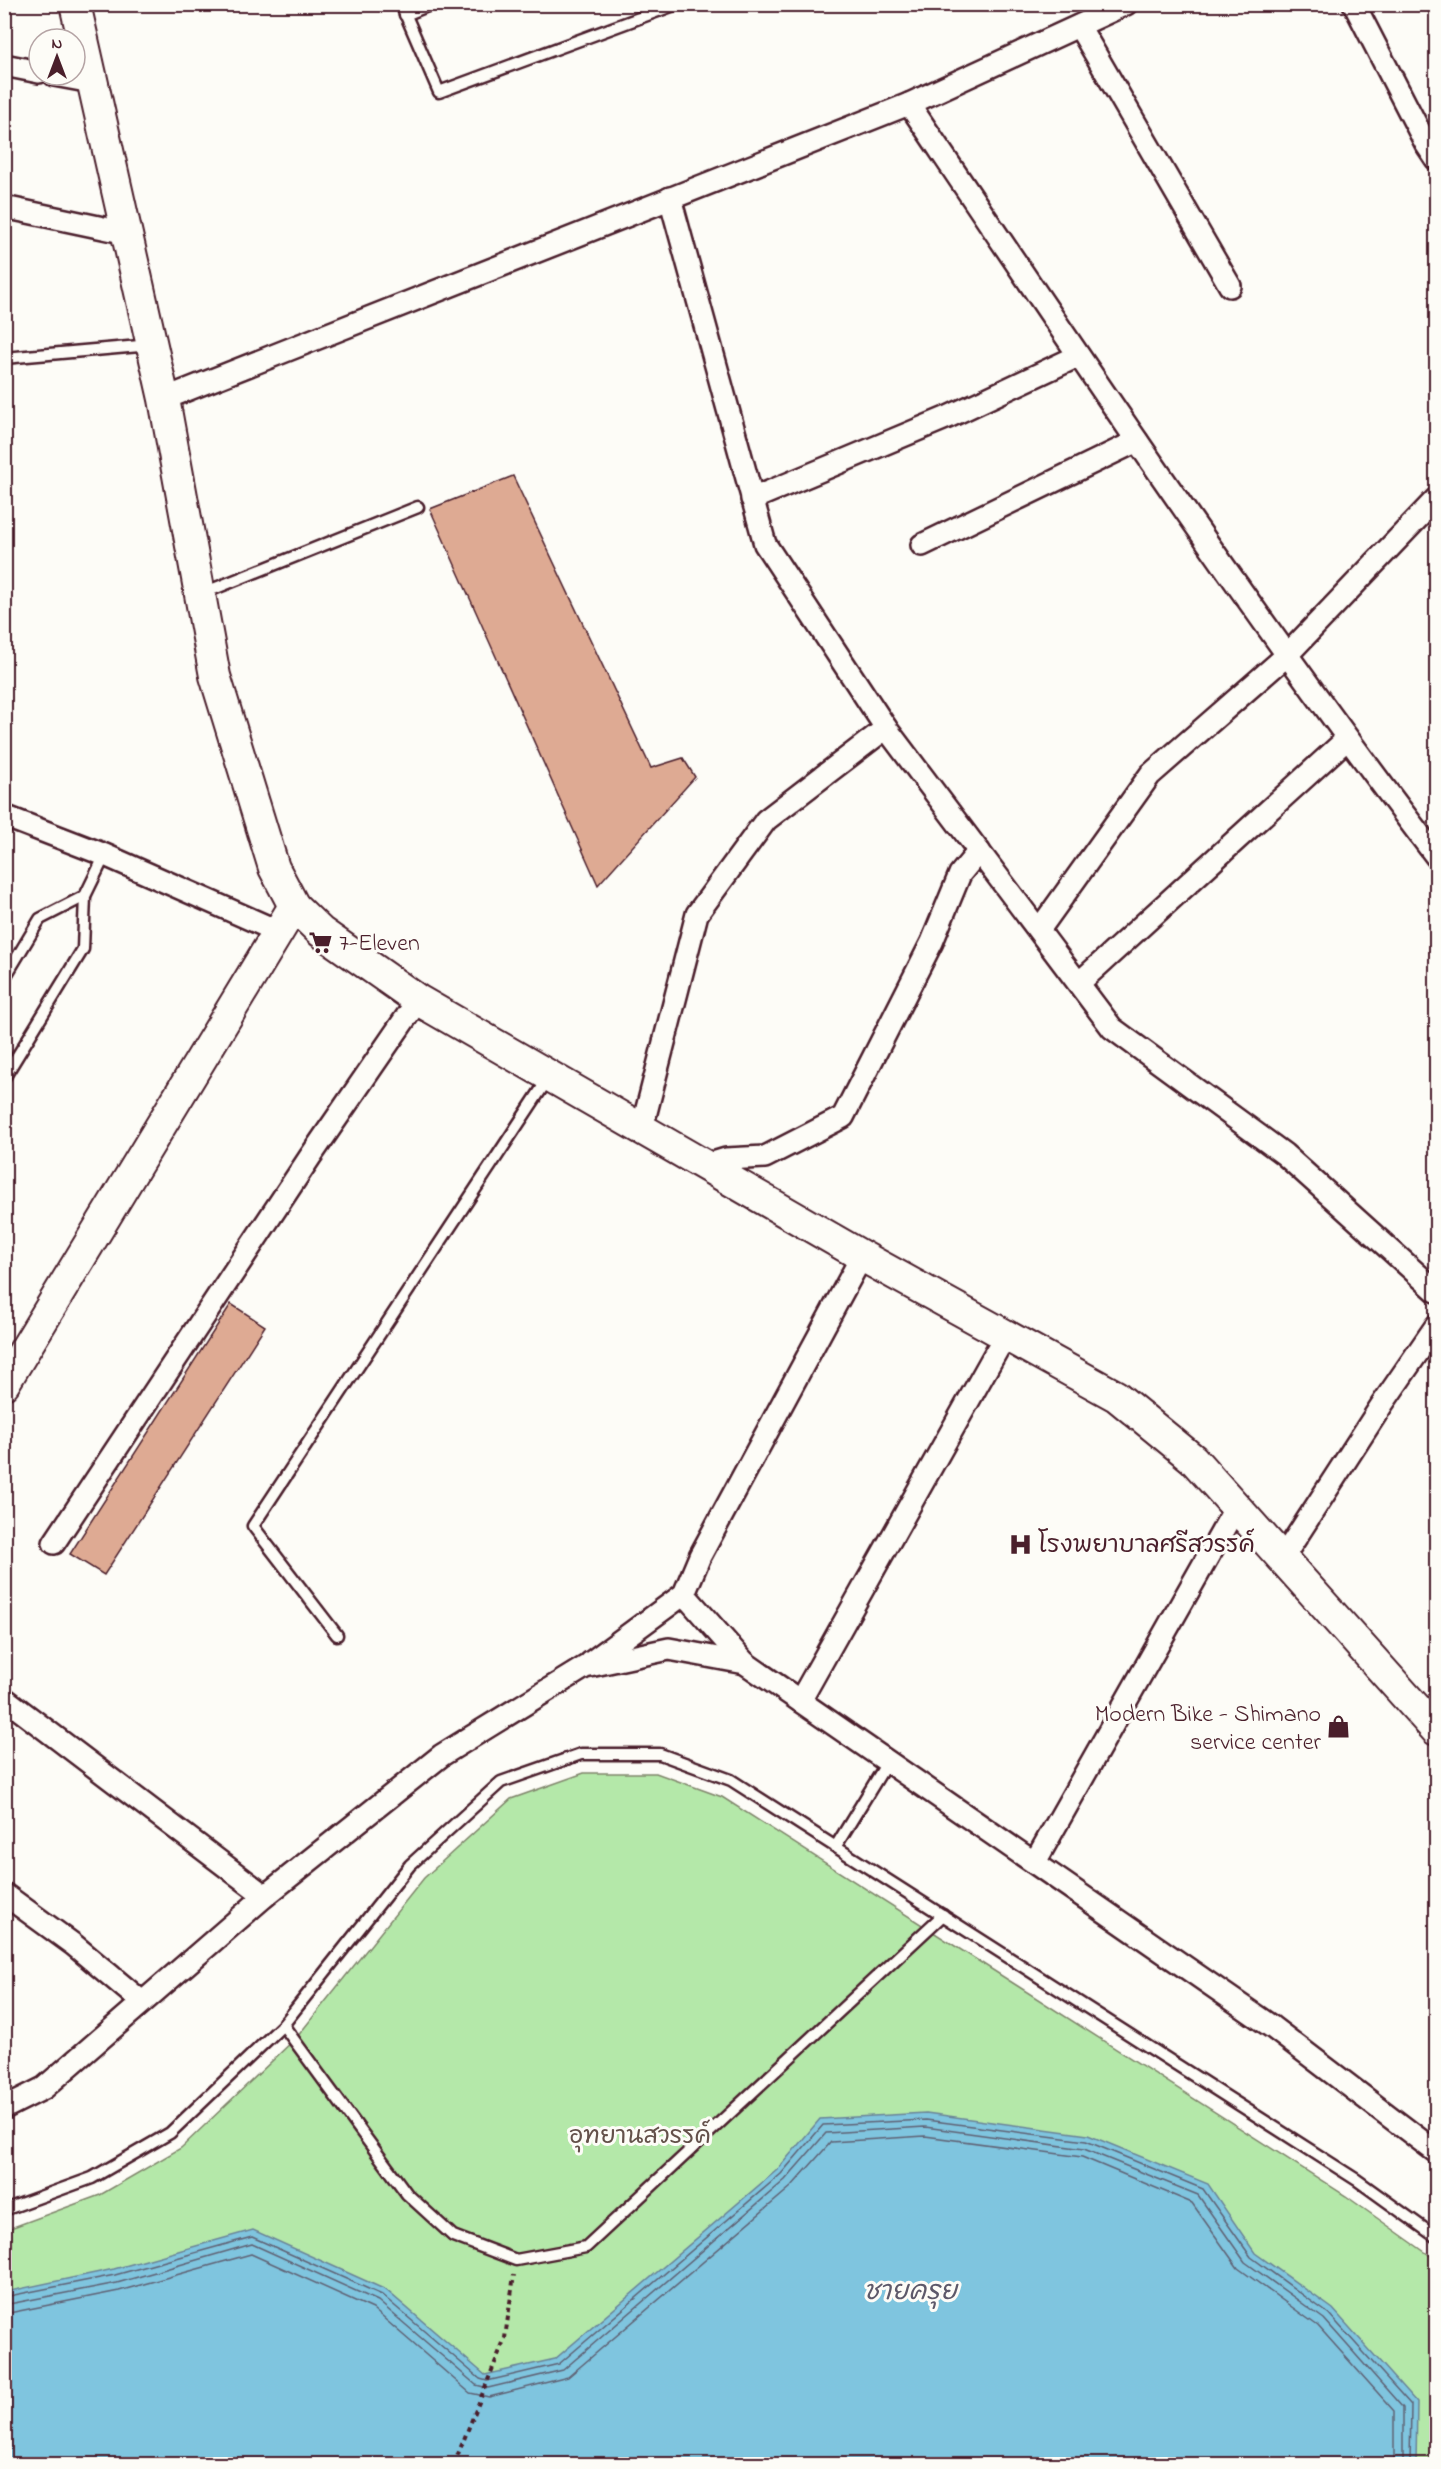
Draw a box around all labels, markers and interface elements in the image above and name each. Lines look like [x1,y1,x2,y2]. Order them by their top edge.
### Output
north arrow [27,27,87,87]
text: N [52,32,63,56]
place label: 7-Eleven [339,927,420,962]
supermarket icon: 7-Eleven [308,929,334,955]
place label: โรงพยาบาลศรีสวรรค์ [1038,1528,1255,1564]
hospital icon: โรงพยาบาลศรีสวรรค์ [1007,1531,1033,1557]
place label: Modern Bike - Shimano service center [1095,1698,1322,1761]
shop icon: Modern Bike - Shimano service center [1326,1714,1352,1740]
park label: อุทยานสวรรค์ [569,2119,711,2155]
water label: ชายครุย [863,2274,959,2312]

